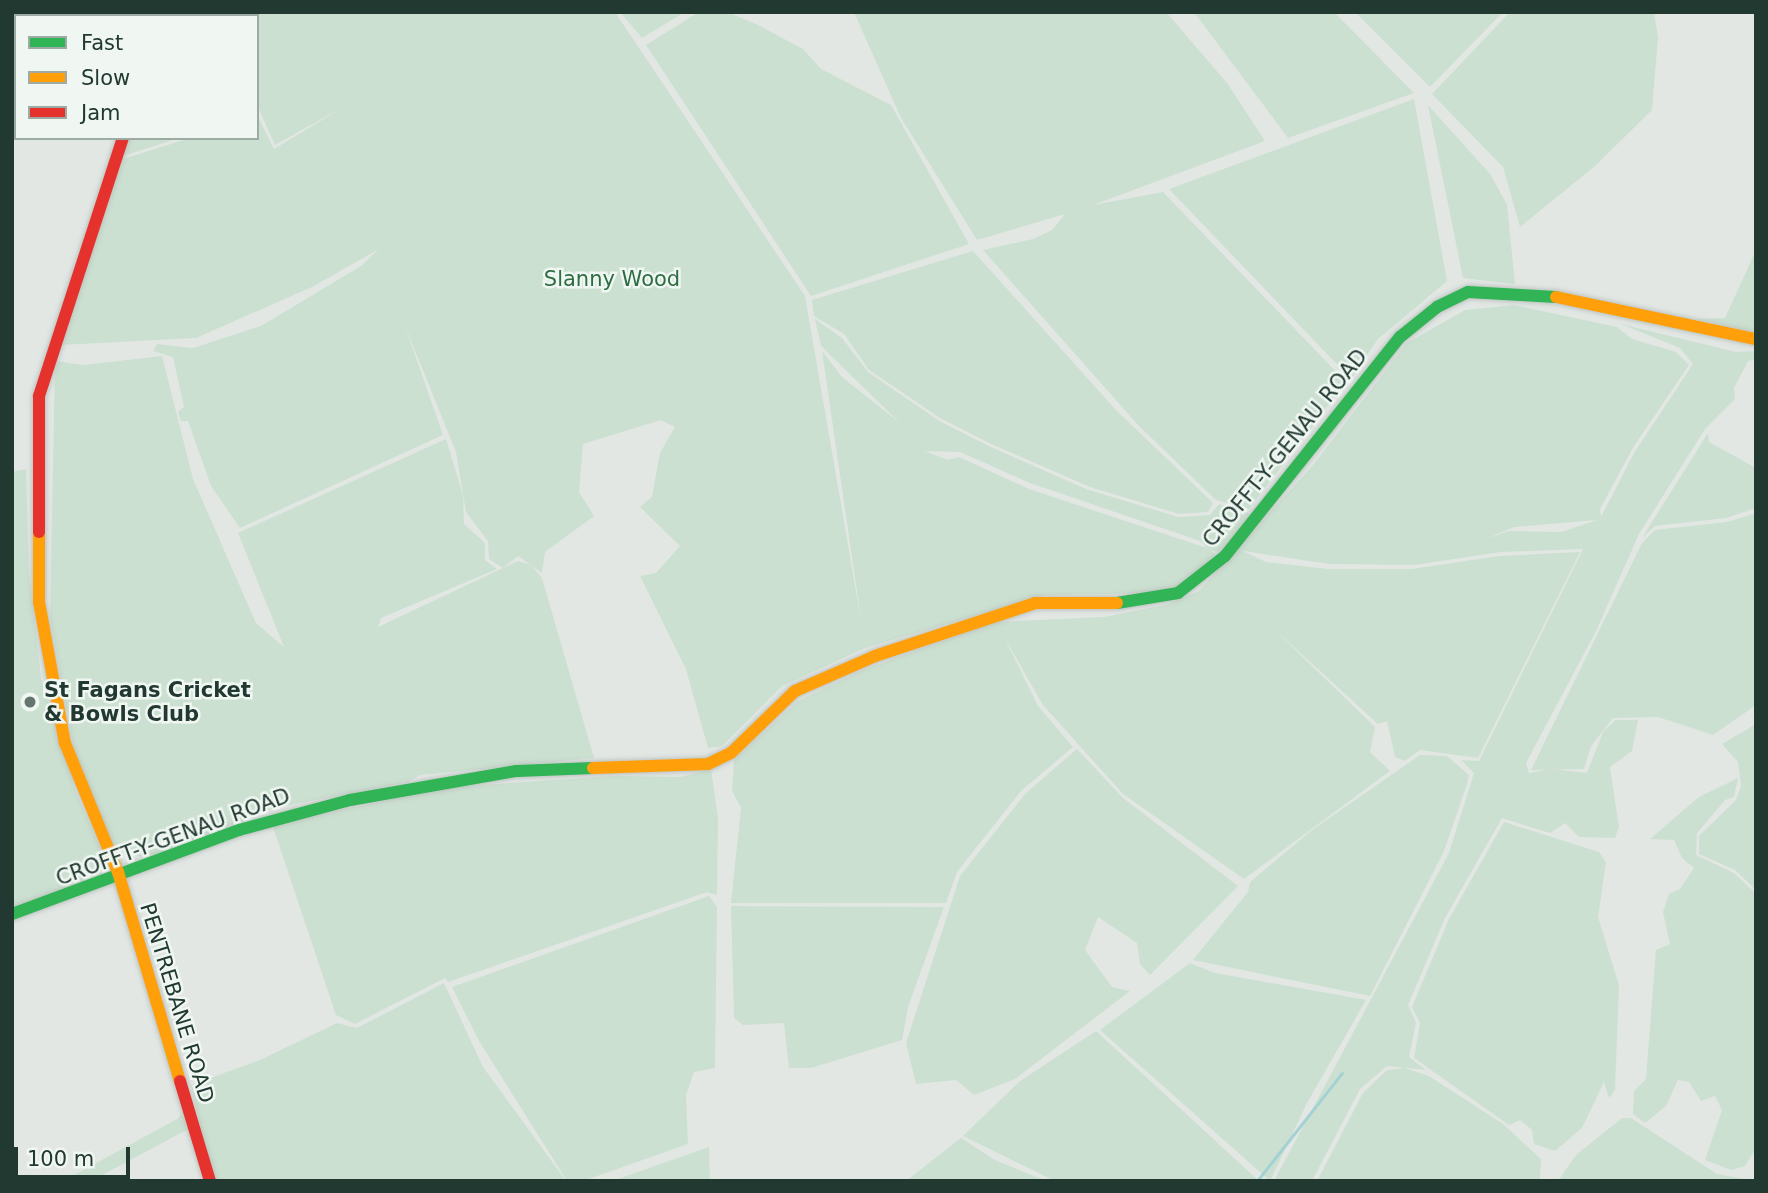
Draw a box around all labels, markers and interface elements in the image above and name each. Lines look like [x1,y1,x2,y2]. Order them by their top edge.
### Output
legend [14,14,259,140]
text: Fast [81,31,123,55]
text: Slow [81,66,130,90]
text: Jam [81,101,121,125]
park label: Slanny Wood [544,266,680,292]
street label: CROFFT-Y-GENAU ROAD [1197,344,1373,552]
place label: St Fagans Cricket & Bowls Club [44,677,251,727]
marker: St Fagans Cricket & Bowls Club [22,694,38,710]
street label: CROFFT-Y-GENAU ROAD [53,783,293,891]
street label: PENTREBANE ROAD [135,900,219,1106]
scale bar [18,1134,133,1178]
text: 100 m [27,1147,94,1171]

